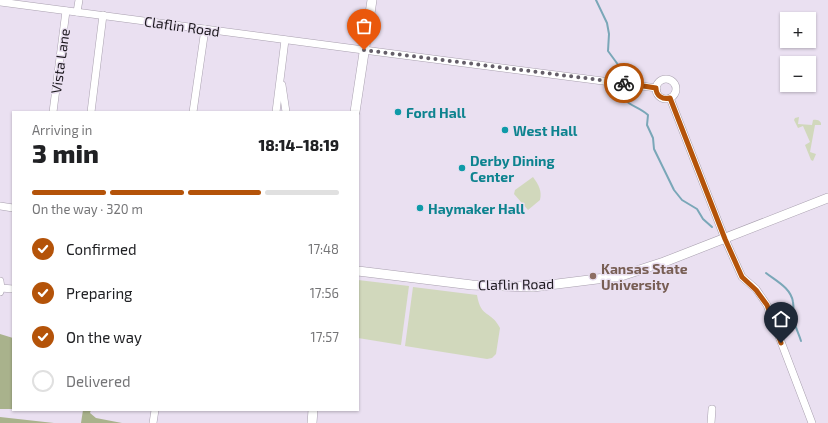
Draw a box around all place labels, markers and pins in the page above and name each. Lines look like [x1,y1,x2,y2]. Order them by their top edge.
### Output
pin [347,9,381,50]
place label: Ford Hall [406,104,466,121]
marker: Ford Hall [393,107,403,117]
place label: West Hall [513,122,578,139]
marker: West Hall [500,125,510,135]
place label: Derby Dining Center [470,152,555,185]
marker: Derby Dining Center [457,163,467,173]
place label: Haymaker Hall [428,200,525,217]
marker: Haymaker Hall [415,203,425,213]
place label: Kansas State University [601,260,688,293]
marker: Kansas State University [588,271,598,281]
pin [764,302,798,343]

